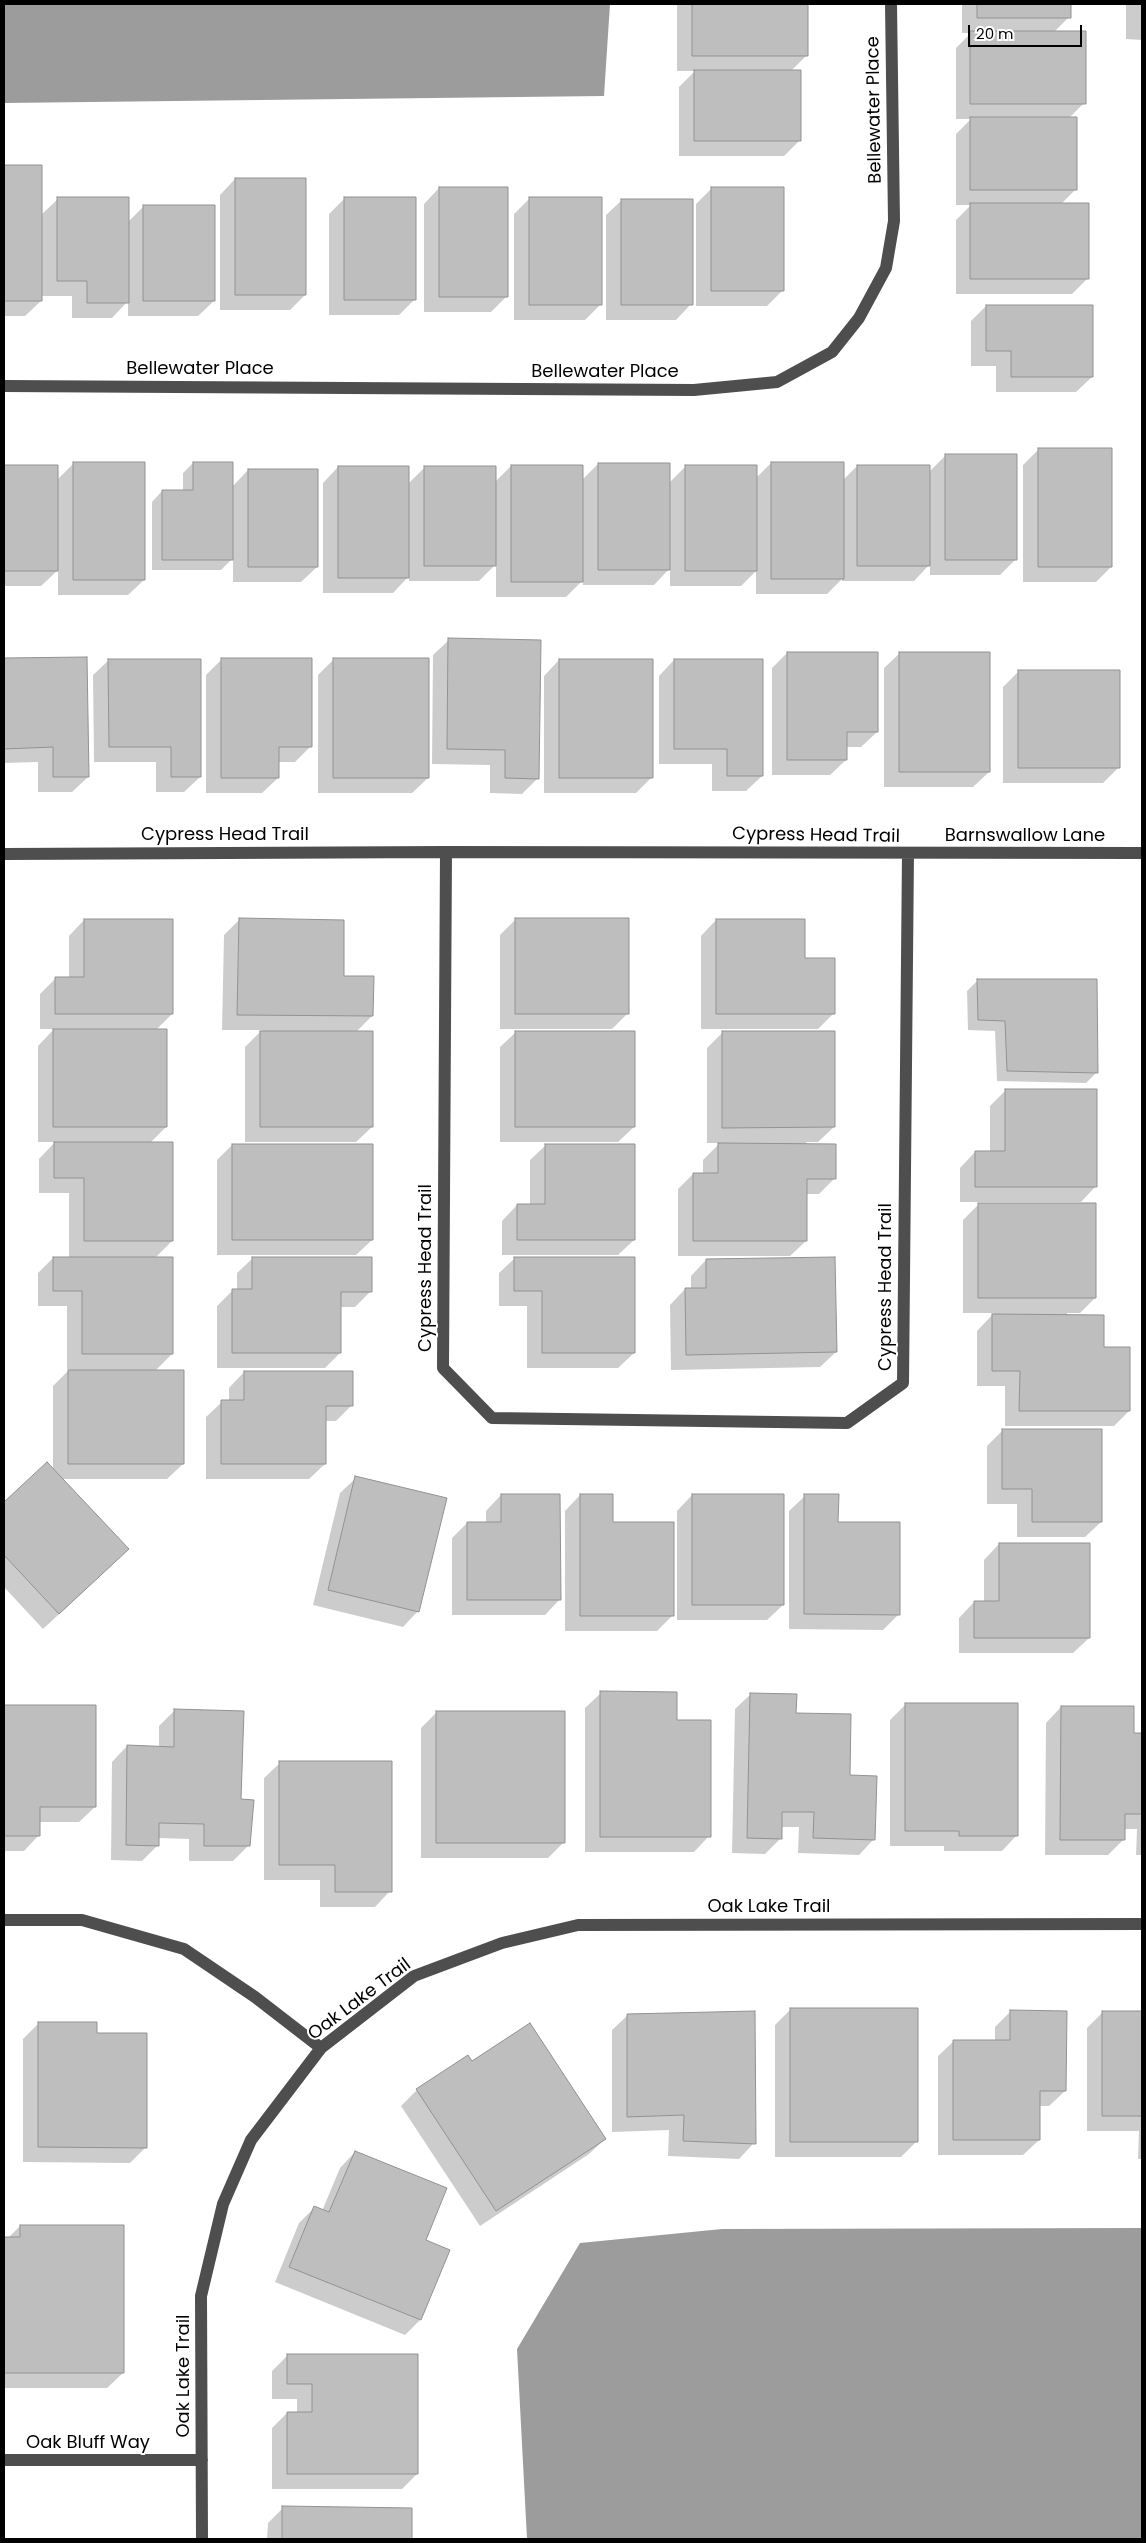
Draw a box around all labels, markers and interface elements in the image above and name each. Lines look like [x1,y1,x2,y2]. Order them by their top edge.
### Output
scale bar [971,15,1085,47]
text: 20 m [976,23,1014,44]
street label: Bellewater Place [863,36,887,184]
street label: Bellewater Place [126,358,274,380]
street label: Bellewater Place [531,361,679,383]
street label: Cypress Head Trail [141,824,309,846]
street label: Cypress Head Trail [732,824,900,848]
street label: Barnswallow Lane [945,825,1105,847]
street label: Cypress Head Trail [415,1184,437,1352]
street label: Cypress Head Trail [875,1203,897,1371]
street label: Oak Lake Trail [707,1896,831,1918]
street label: Oak Lake Trail [304,1954,416,2046]
street label: Oak Lake Trail [173,2314,195,2438]
street label: Oak Bluff Way [26,2432,150,2454]

